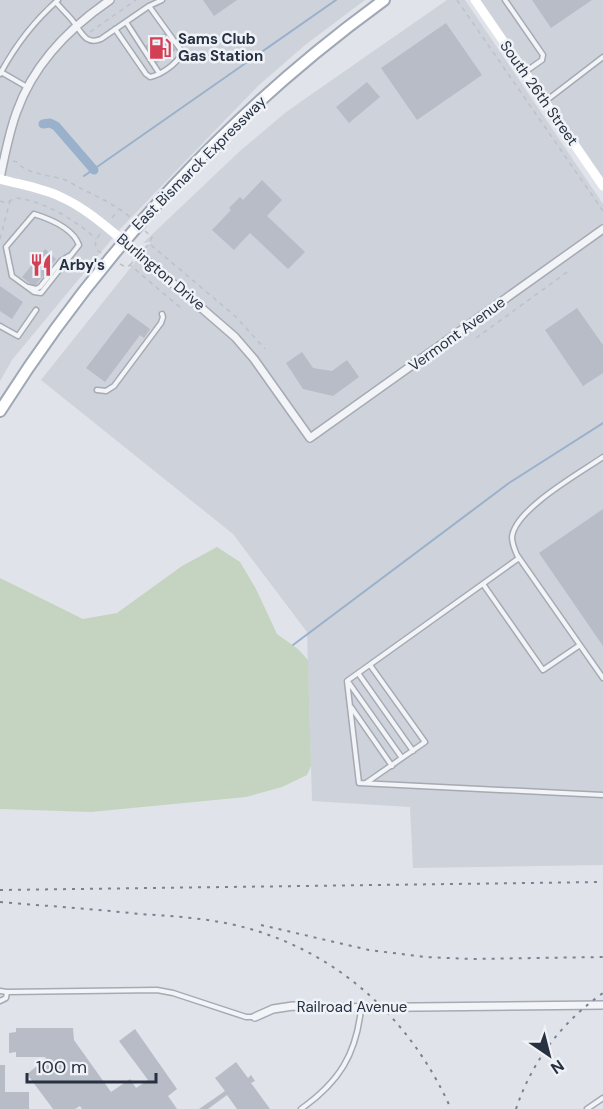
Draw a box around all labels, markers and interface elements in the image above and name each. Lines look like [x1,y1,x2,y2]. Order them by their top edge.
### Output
place label: Sams Club Gas Station [178,29,263,66]
fuel station icon: Sams Club Gas Station [147,35,173,61]
street label: South 26th Street [495,37,583,150]
street label: East Bismarck Expressway [128,91,271,234]
street label: Burlington Drive [113,229,209,315]
restaurant icon: Arby's [28,252,54,278]
place label: Arby's [59,255,105,275]
street label: Vermont Avenue [405,292,509,376]
street label: Railroad Avenue [297,997,407,1017]
north arrow [519,1025,579,1085]
scale bar [27,1046,156,1084]
text: 100 m [36,1055,87,1079]
text: N [547,1055,568,1079]

